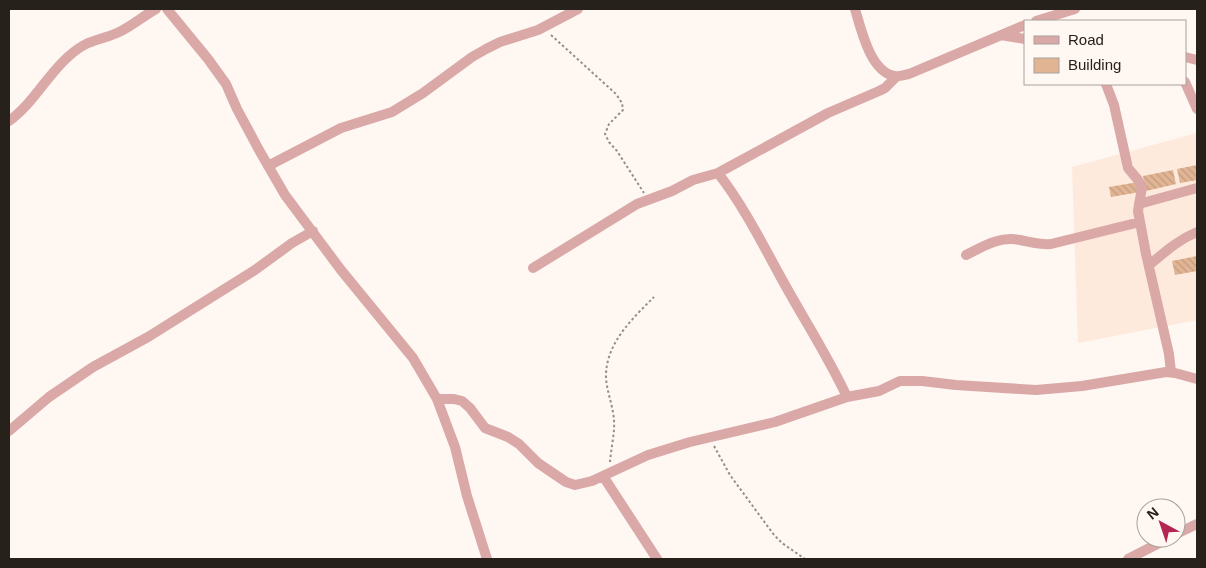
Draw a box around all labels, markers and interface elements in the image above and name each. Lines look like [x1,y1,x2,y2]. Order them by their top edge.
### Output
legend [1024,20,1186,85]
text: Road [1068,31,1104,48]
text: Building [1068,56,1121,73]
north arrow [1136,498,1186,548]
text: N [1144,504,1162,522]

